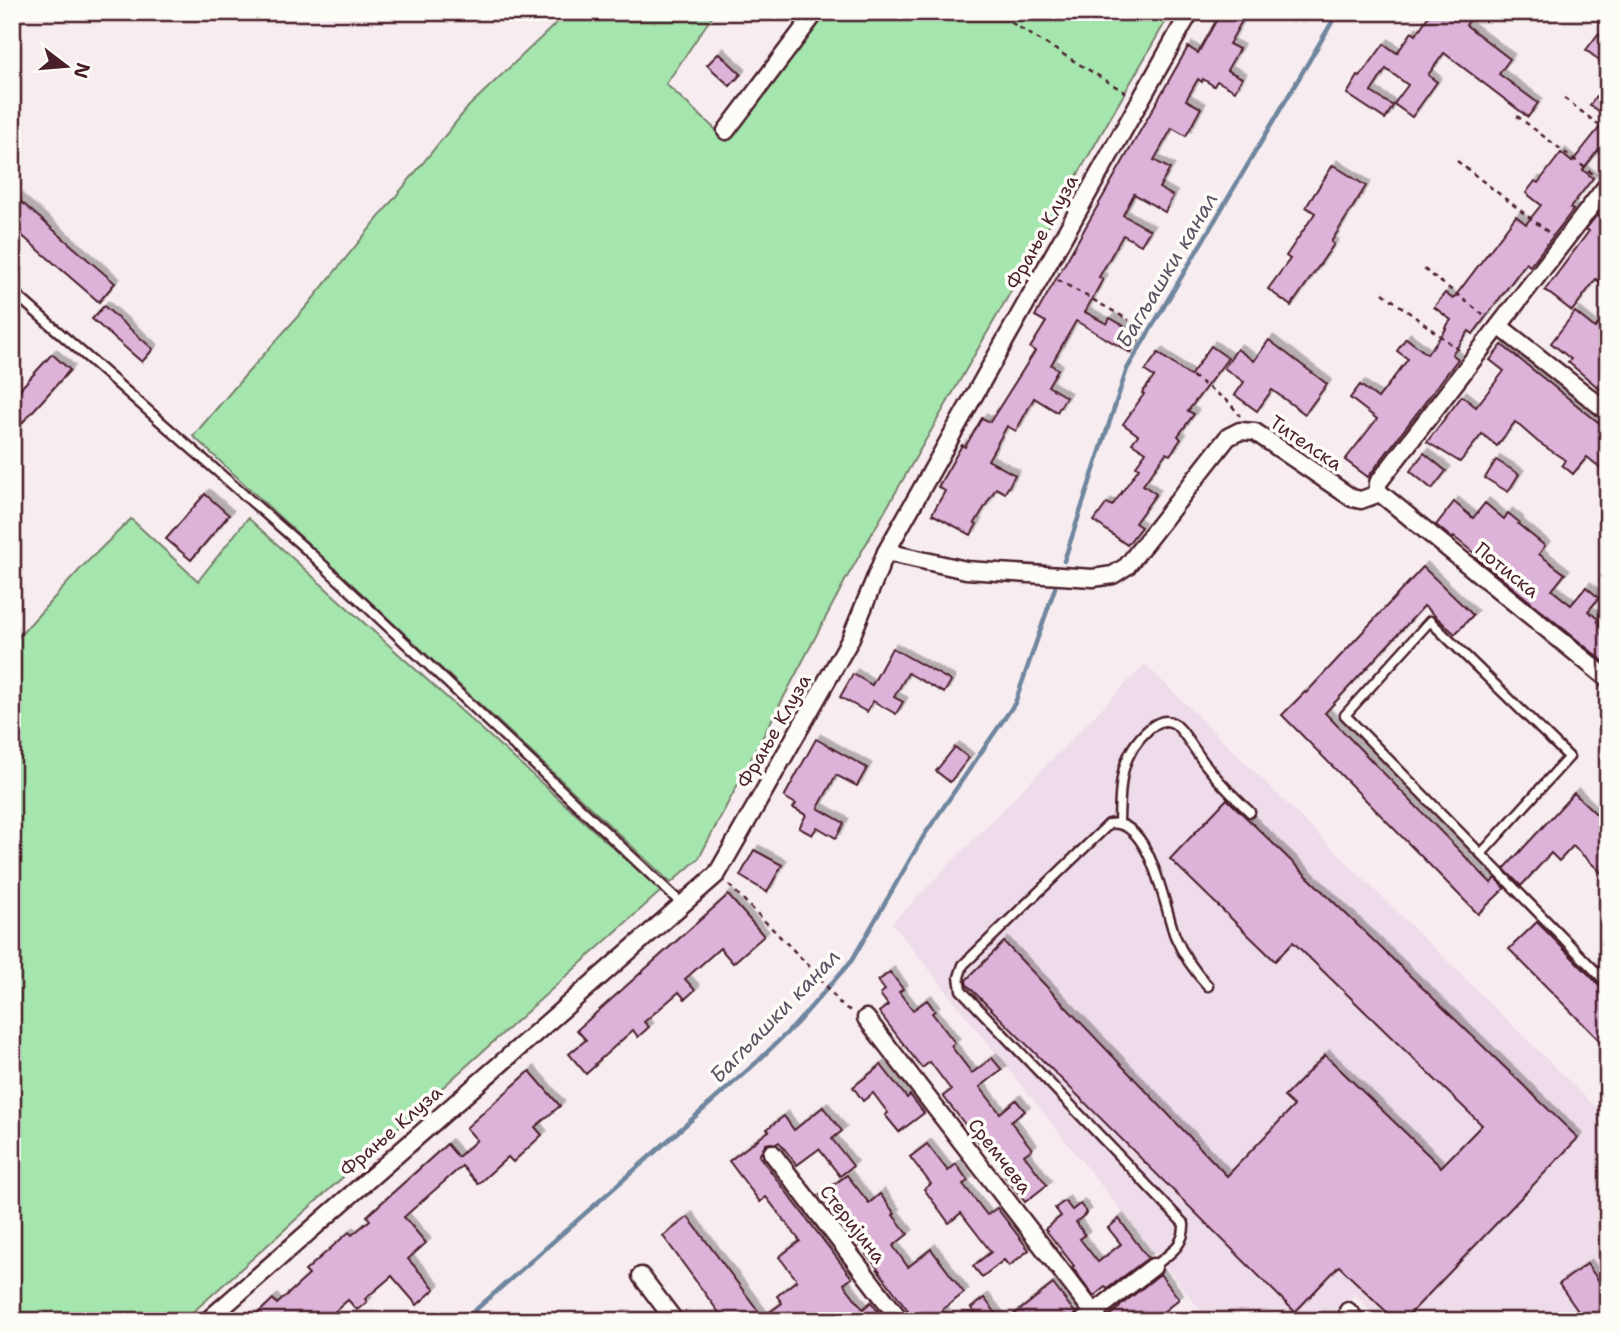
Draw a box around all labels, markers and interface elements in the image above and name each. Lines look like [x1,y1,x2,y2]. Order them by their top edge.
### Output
north arrow [32,32,102,102]
text: N [68,60,96,81]
street label: Фрање Клуза [1000,170,1084,294]
water label: Багљашки канал [1110,187,1224,353]
street label: Тителска [1265,410,1347,477]
street label: Потиска [1470,536,1545,604]
street label: Фрање Клуза [731,669,817,792]
water label: Багљашки канал [704,943,846,1089]
street label: Фрање Клуза [335,1080,447,1182]
street label: Сремчева [963,1113,1038,1199]
street label: Стеријина [814,1179,892,1269]

